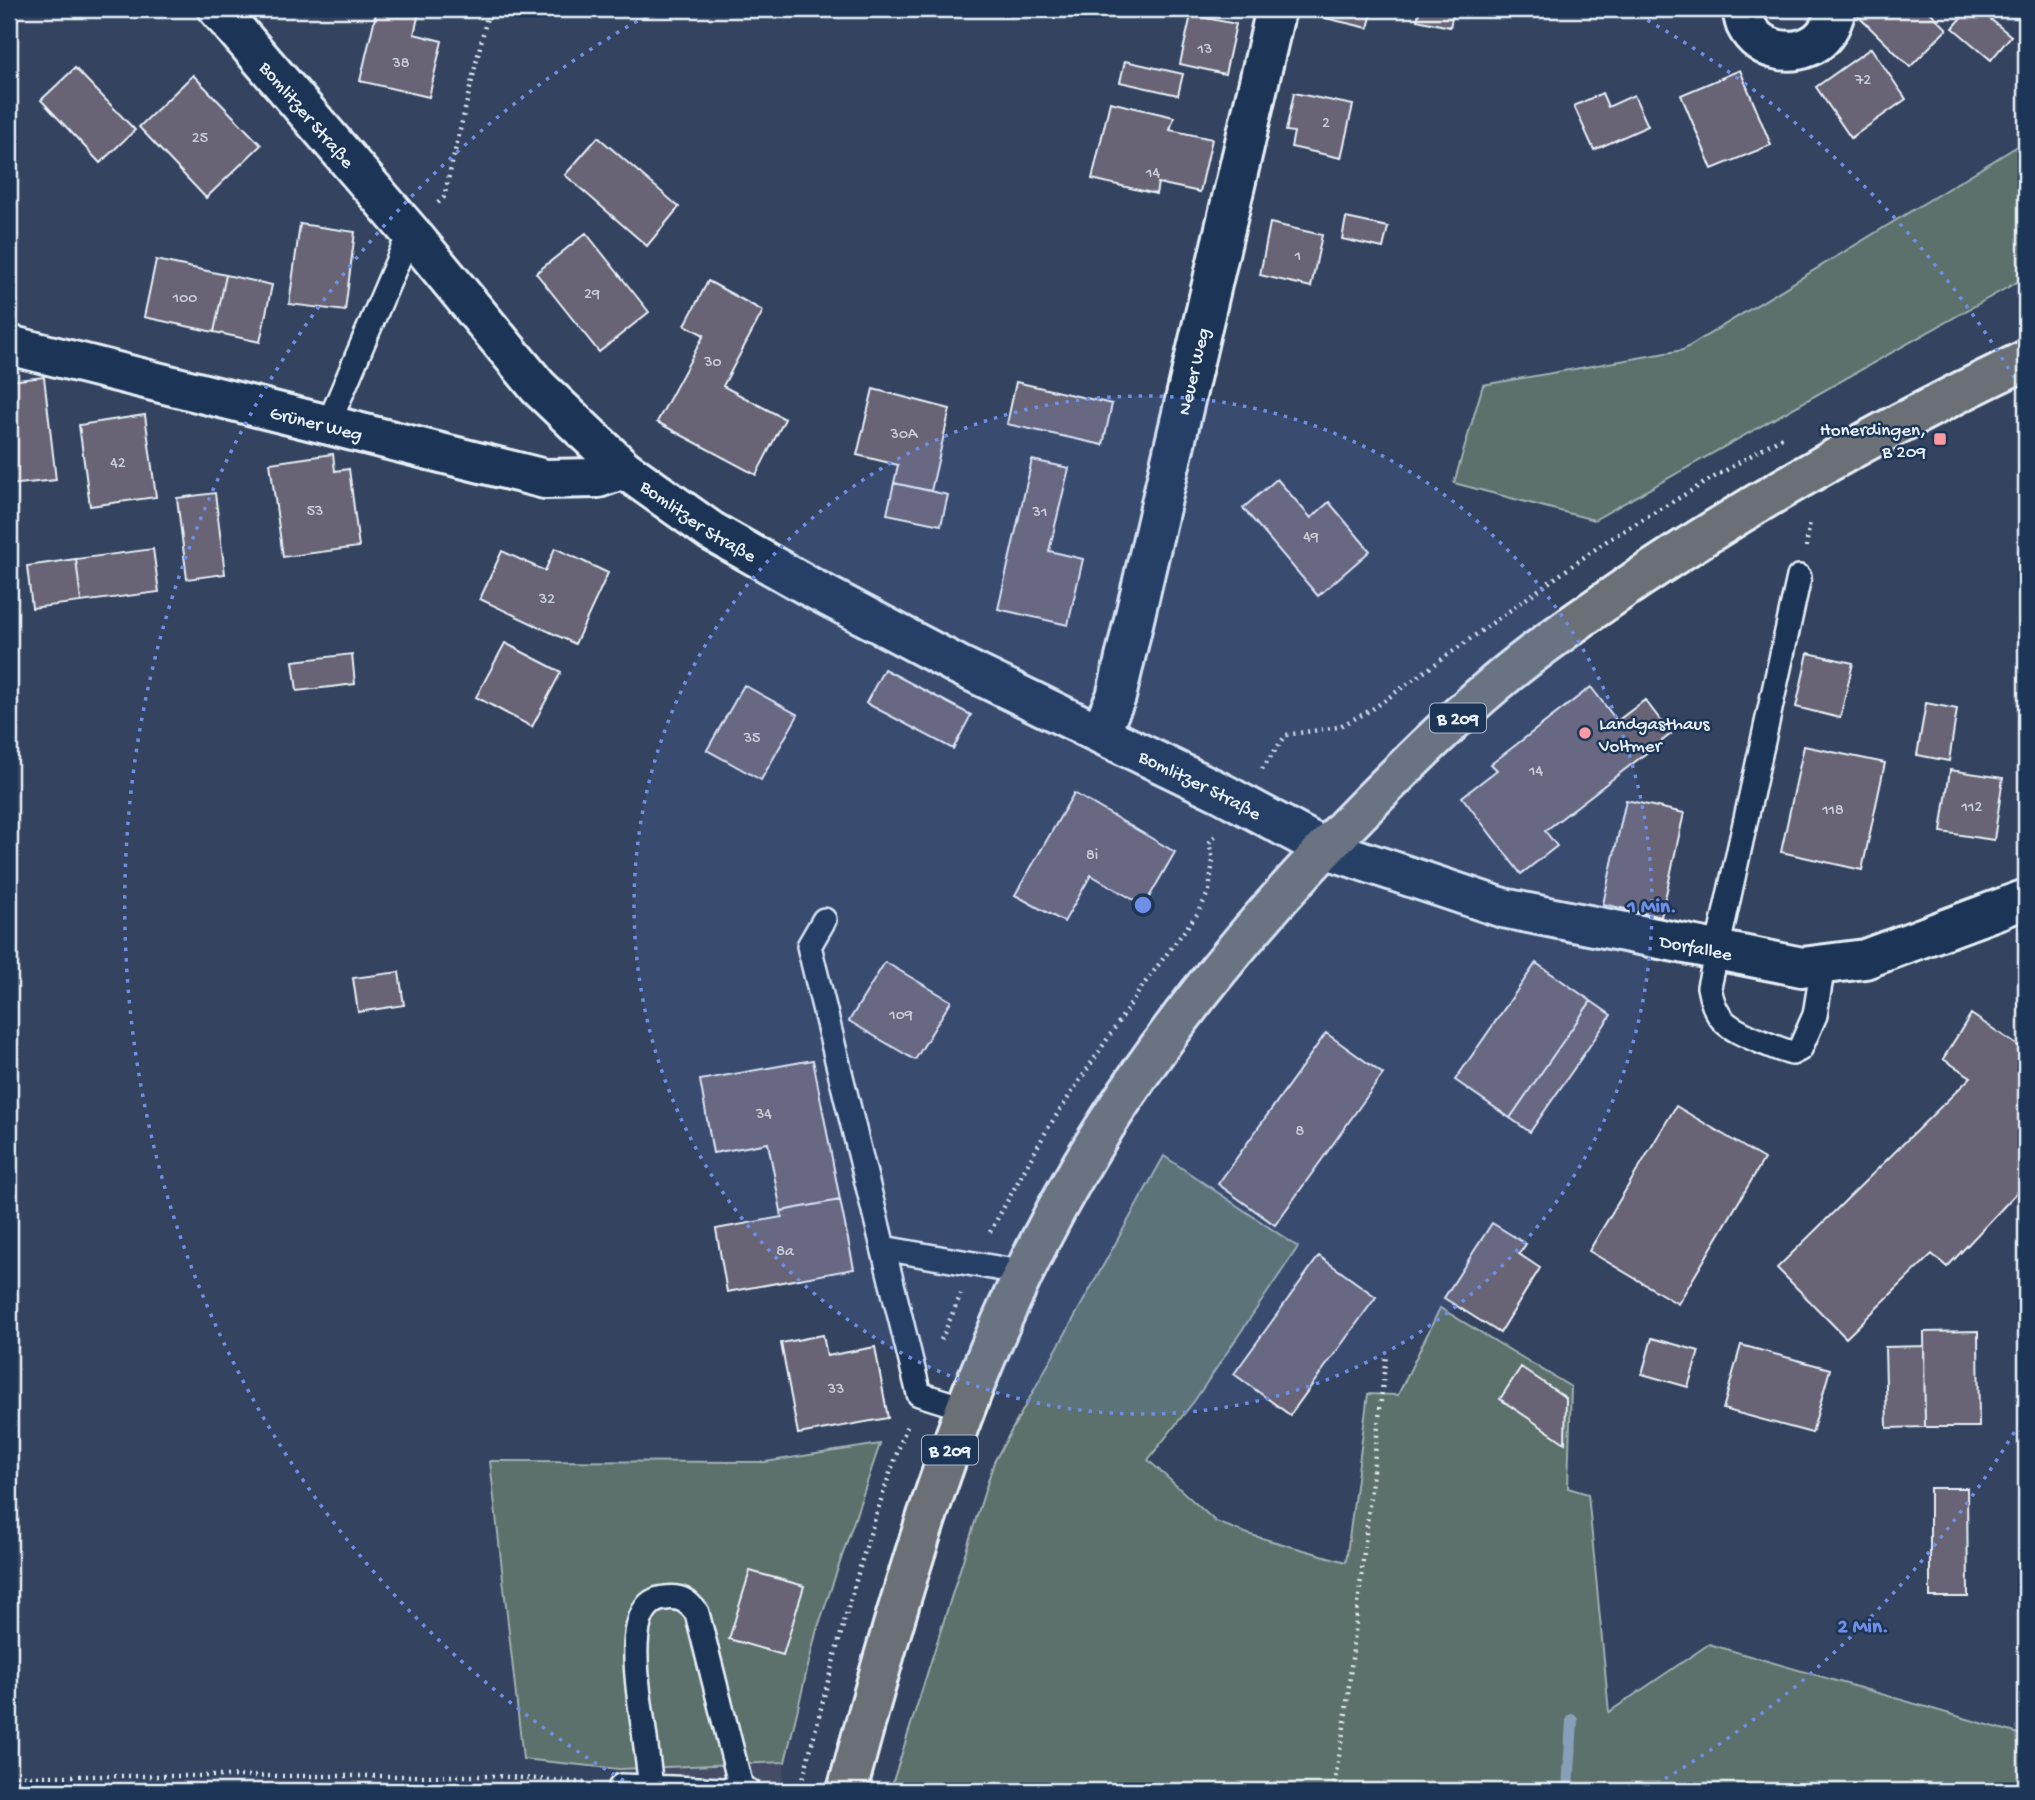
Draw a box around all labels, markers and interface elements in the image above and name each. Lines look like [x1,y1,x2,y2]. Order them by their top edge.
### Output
house number: 13 [1197,41,1212,60]
house number: 38 [391,55,410,74]
street label: Bomlitzer Straße [252,57,358,174]
house number: 72 [1854,72,1871,91]
house number: 2 [1322,115,1330,134]
house number: 25 [192,130,208,149]
house number: 14 [1145,165,1160,184]
house number: 1 [1294,248,1301,267]
house number: 29 [584,286,600,305]
house number: 100 [172,290,197,309]
street label: Neuer Weg [1174,326,1217,418]
house number: 30 [703,354,722,373]
street label: Grüner Weg [267,403,365,448]
place label: Honerdingen, B 209 [1820,420,1926,465]
house number: 30A [890,426,919,445]
marker: Honerdingen, B 209 [1932,431,1948,447]
house number: 42 [110,455,126,474]
street label: Bomlitzer Straße [634,476,759,569]
house number: 53 [307,503,323,522]
house number: 31 [1032,504,1047,523]
house number: 49 [1303,529,1319,548]
house number: 32 [538,591,555,610]
road number: B 209 [1430,704,1486,732]
place label: Landgasthaus Voltmer [1598,714,1710,759]
marker: Landgasthaus Voltmer [1577,725,1593,741]
house number: 35 [743,730,760,749]
street label: Bomlitzer Straße [1133,746,1264,827]
house number: 14 [1528,763,1543,782]
house number: 112 [1961,799,1983,818]
house number: 118 [1821,802,1844,821]
house number: 8i [1086,847,1098,866]
centre of rings [1131,893,1155,917]
text: 1 Min. [1626,896,1677,921]
street label: Dorfallee [1655,931,1734,968]
house number: 109 [888,1007,913,1026]
house number: 34 [755,1106,772,1125]
house number: 8 [1296,1123,1305,1142]
house number: 8a [776,1243,795,1262]
house number: 33 [827,1381,844,1400]
road number: B 209 [922,1436,978,1464]
text: 2 Min. [1838,1616,1888,1641]

